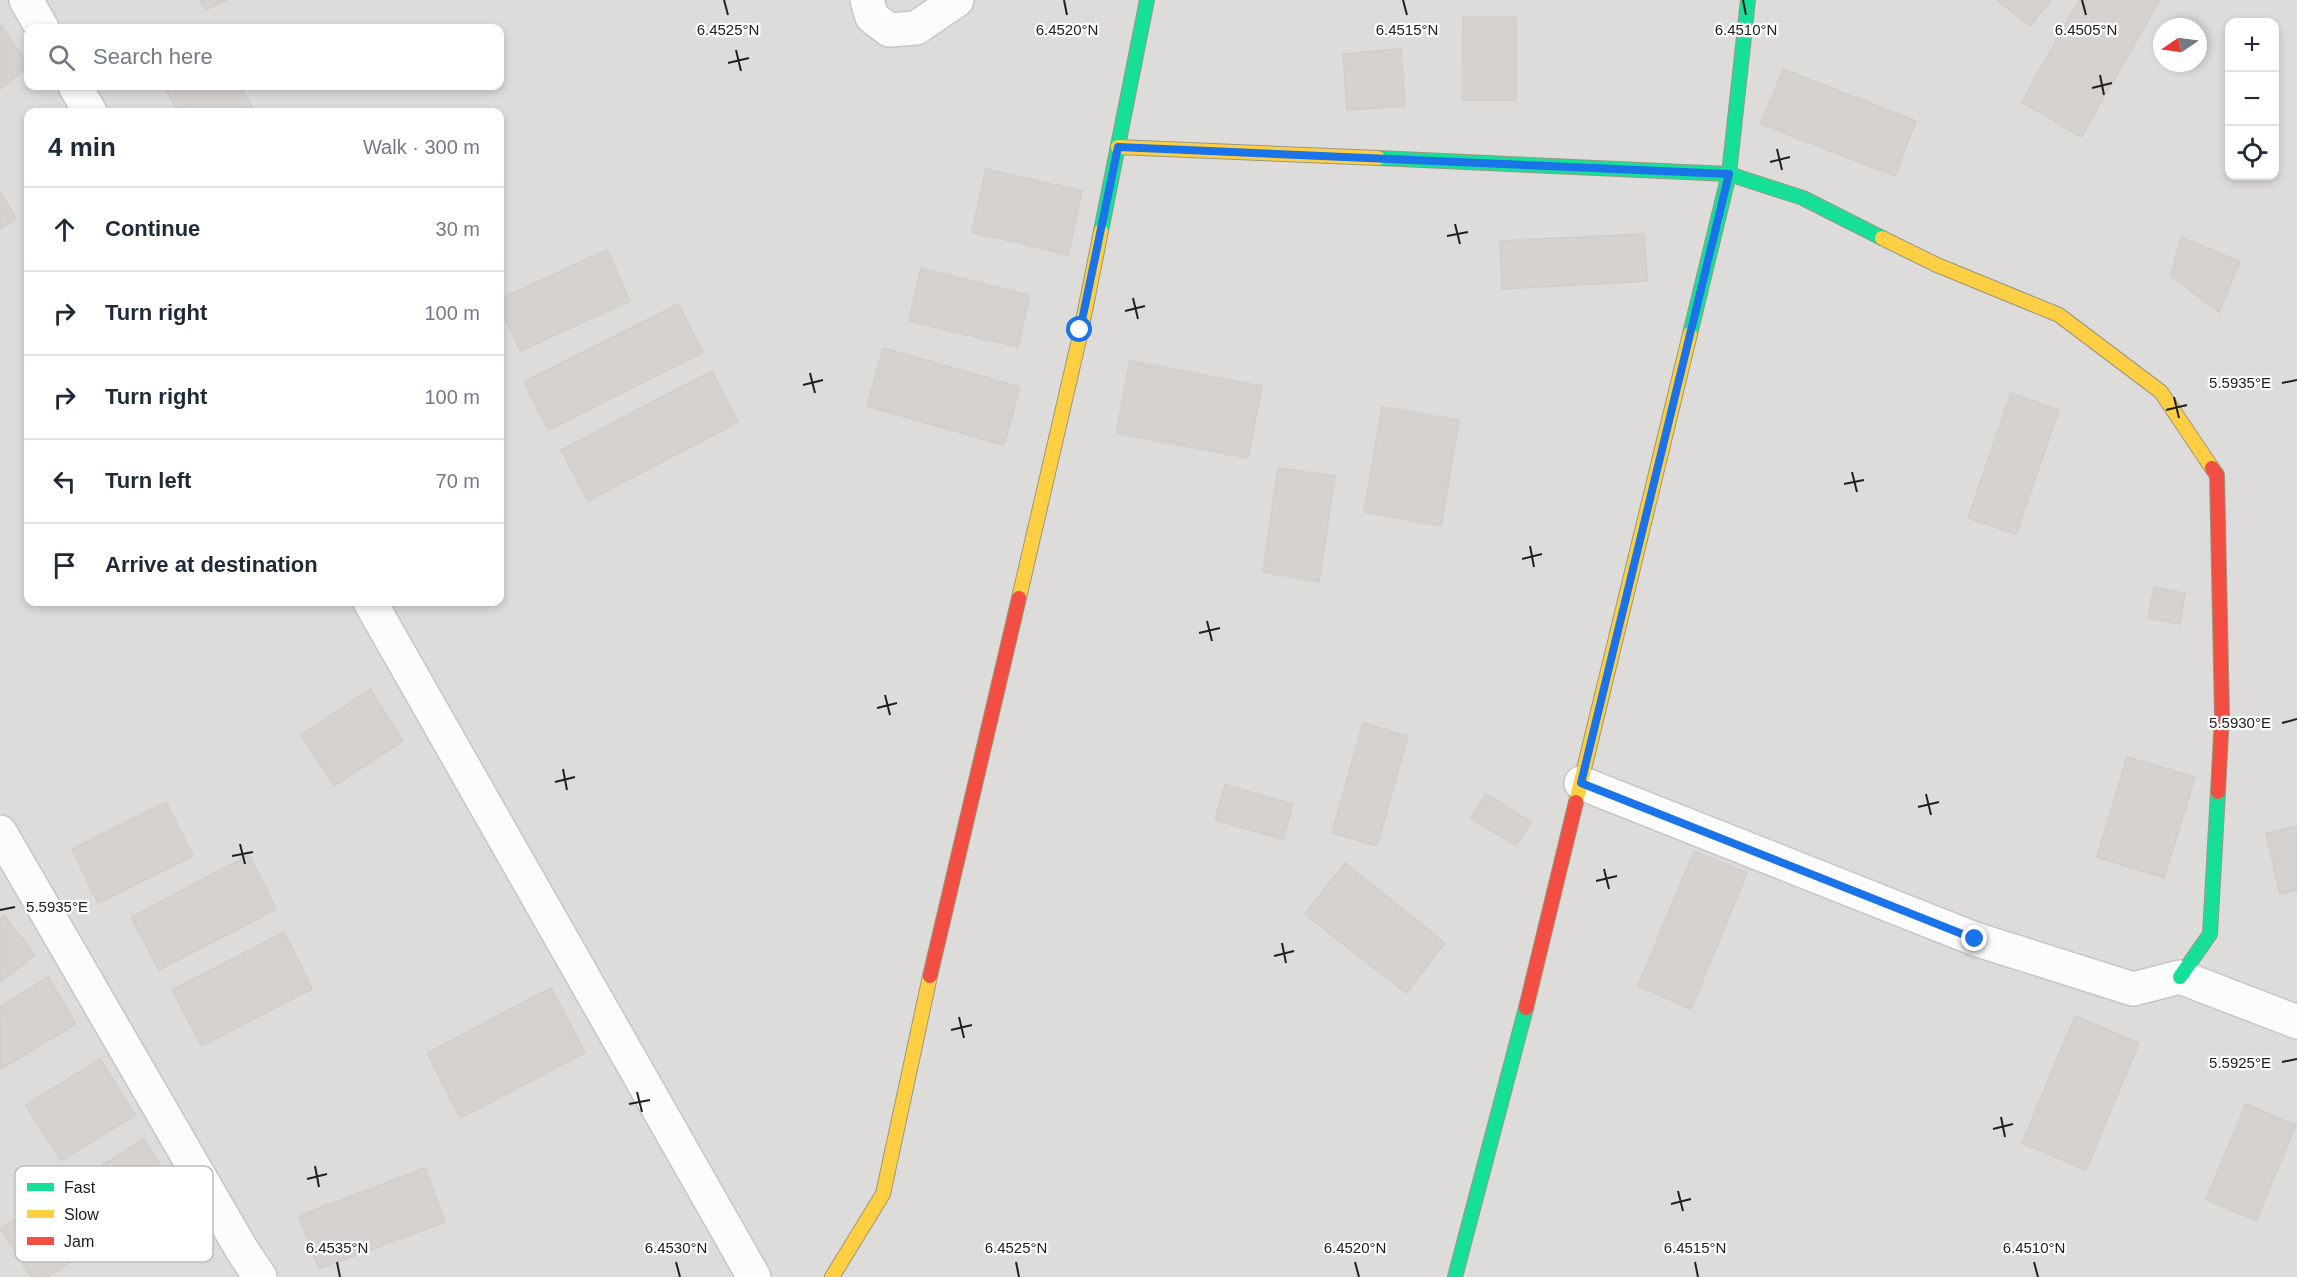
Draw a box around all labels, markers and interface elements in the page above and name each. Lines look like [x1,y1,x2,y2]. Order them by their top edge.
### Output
north arrow [2153,18,2207,72]
map controls [2225,18,2279,180]
button: + [2225,18,2279,72]
text: 6.4525°N [697,21,759,38]
text: 6.4520°N [1036,21,1098,38]
text: 6.4515°N [1376,21,1438,38]
text: 6.4510°N [1715,21,1777,38]
text: 6.4505°N [2055,21,2117,38]
search box [24,24,504,90]
icon: search [45,41,78,74]
text: Search here [93,44,213,69]
button: − [2225,72,2279,126]
button: locate [2225,126,2279,180]
text: 4 min [48,132,116,162]
text: Walk · 300 m [363,136,480,158]
icon: ahead [48,213,81,246]
text: Continue [105,216,200,241]
text: 30 m [436,218,480,240]
icon: right [48,297,81,330]
text: Turn right [105,300,207,325]
text: 100 m [424,302,480,324]
route start [1066,316,1092,342]
text: 5.5935°E [2209,374,2271,391]
icon: right [48,381,81,414]
text: Turn right [105,384,207,409]
text: 100 m [424,386,480,408]
icon: left [48,465,81,498]
text: Turn left [105,468,191,493]
text: 70 m [436,470,480,492]
icon: arrive [48,549,81,582]
text: Arrive at destination [105,552,318,577]
text: 5.5930°E [2209,714,2271,731]
text: 5.5935°E [26,898,88,915]
route end [1961,925,1987,951]
text: 5.5925°E [2209,1054,2271,1071]
legend [15,1166,213,1262]
text: Fast [64,1179,96,1196]
text: Slow [64,1206,99,1223]
text: Jam [64,1233,94,1250]
text: 6.4535°N [306,1239,368,1256]
text: 6.4530°N [645,1239,707,1256]
text: 6.4525°N [985,1239,1047,1256]
text: 6.4520°N [1324,1239,1386,1256]
text: 6.4515°N [1664,1239,1726,1256]
text: 6.4510°N [2003,1239,2065,1256]

